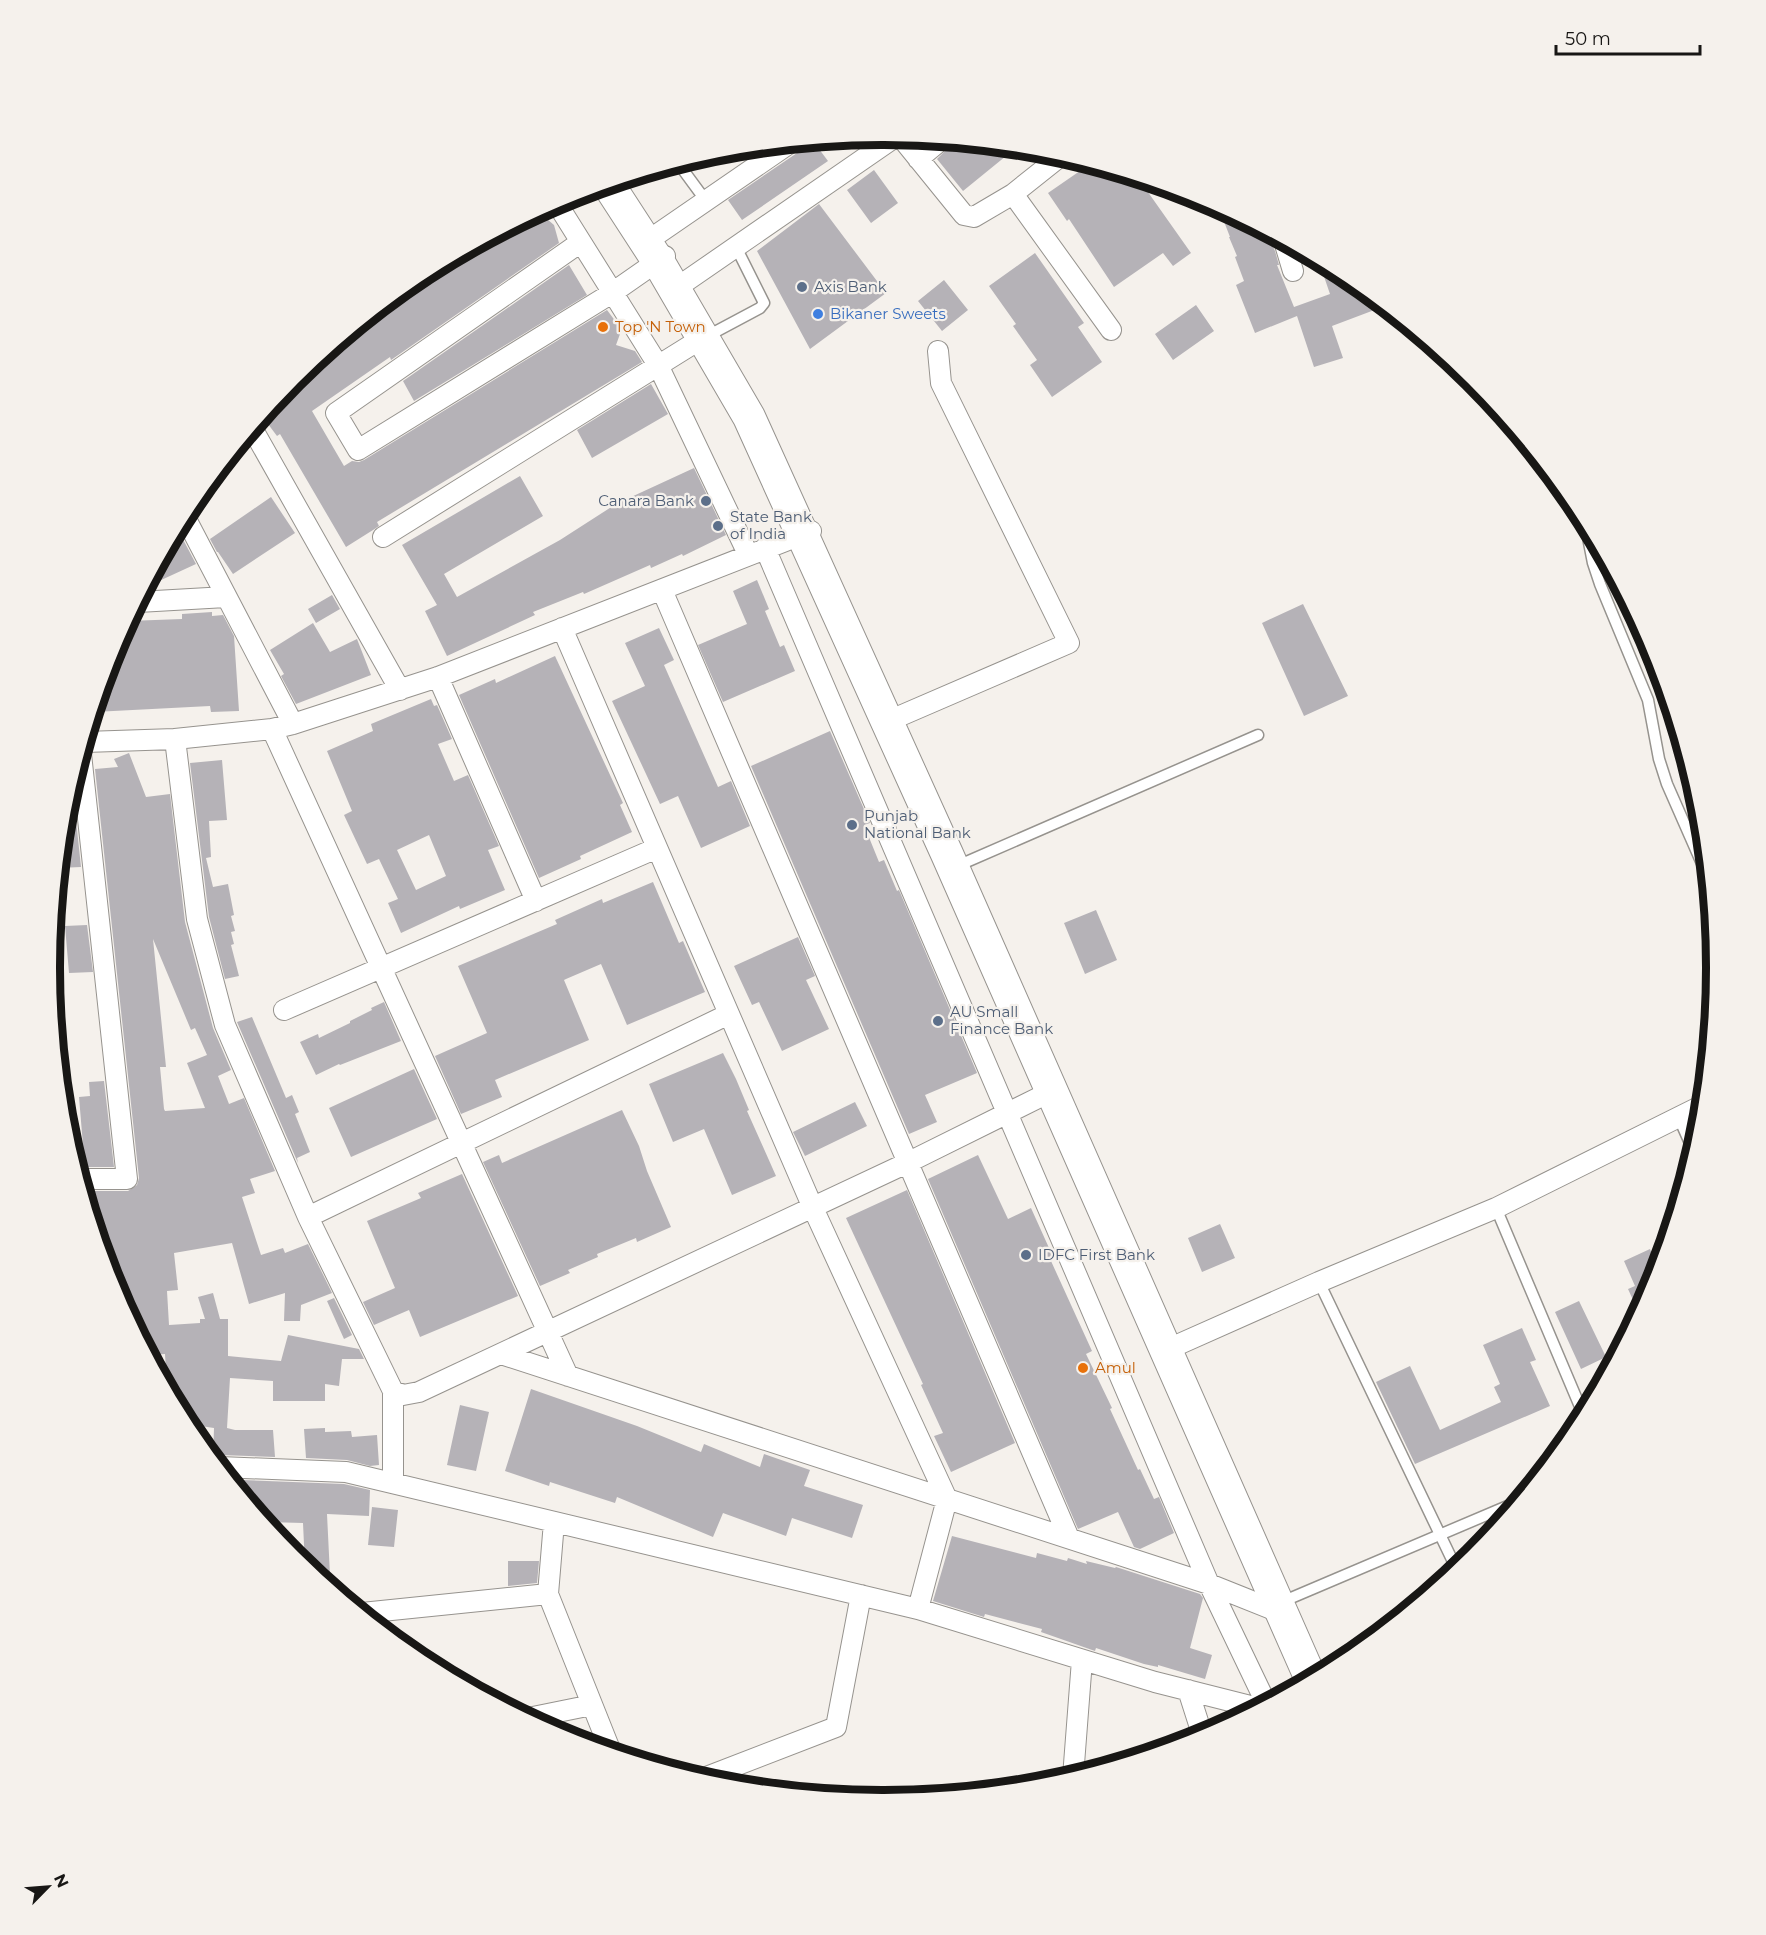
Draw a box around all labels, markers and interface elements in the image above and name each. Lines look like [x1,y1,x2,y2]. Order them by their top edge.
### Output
scale bar [1556,18,1700,56]
text: 50 m [1565,28,1611,50]
place label: Axis Bank [814,277,887,296]
marker: Axis Bank [795,280,809,294]
place label: Bikaner Sweets [830,304,946,323]
marker: Bikaner Sweets [811,307,825,321]
place label: Top 'N Town [615,317,706,336]
marker: Top 'N Town [596,320,610,334]
place label: Canara Bank [598,491,694,510]
marker: Canara Bank [699,494,713,508]
place label: State Bank of India [730,507,812,543]
marker: State Bank of India [711,519,725,533]
place label: Punjab National Bank [864,806,971,842]
marker: Punjab National Bank [845,818,859,832]
place label: AU Small Finance Bank [950,1002,1053,1038]
marker: AU Small Finance Bank [931,1014,945,1028]
place label: IDFC First Bank [1038,1245,1155,1264]
marker: IDFC First Bank [1019,1248,1033,1262]
place label: Amul [1095,1358,1136,1377]
marker: Amul [1076,1361,1090,1375]
north arrow [18,1857,78,1917]
text: N [50,1871,72,1891]

